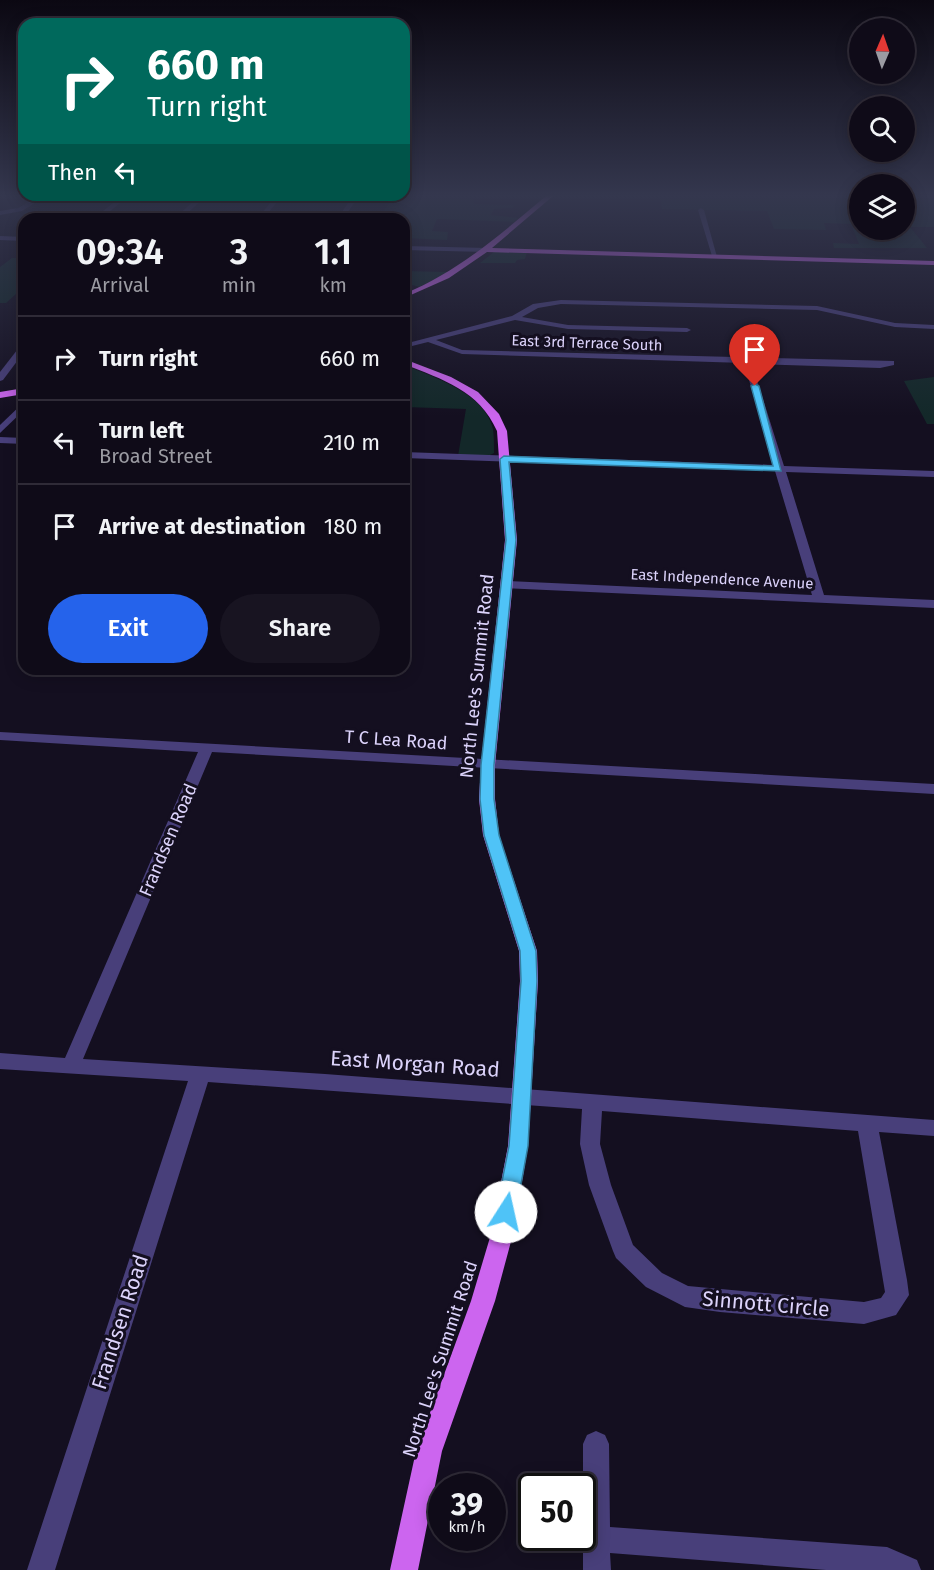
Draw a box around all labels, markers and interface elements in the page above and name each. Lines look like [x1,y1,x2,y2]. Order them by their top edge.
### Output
north arrow [849,18,915,84]
map controls [849,18,915,240]
text: 660 m [147,40,264,90]
icon: right [48,42,126,120]
text: Turn right [147,91,267,123]
button: search [849,96,915,162]
icon: left [109,156,142,189]
text: Then [48,159,97,186]
button: layers [849,174,915,240]
text: 09:34 [76,230,164,274]
text: 3 [230,230,248,274]
text: 1.1 [314,230,352,274]
text: Arrival [91,273,149,297]
text: min [222,273,256,297]
text: km [319,273,347,297]
pin [729,324,780,386]
street label: East 3rd Terrace South [511,331,663,355]
icon: arrive [738,333,771,366]
icon: right [48,342,81,375]
text: Turn right [99,345,198,372]
text: 660 m [320,345,380,372]
text: Turn left [99,417,184,444]
icon: left [48,426,81,459]
text: 210 m [323,429,380,456]
text: Broad Street [99,444,212,468]
icon: arrive [48,510,81,543]
text: Arrive at destination [99,513,306,540]
text: 180 m [324,513,382,540]
street label: East Independence Avenue [630,565,814,593]
street label: North Lee's Summit Road [455,573,499,779]
button: Exit [48,594,208,663]
button: Share [220,594,380,663]
street label: T C Lea Road [344,725,448,755]
street label: Frandsen Road [134,780,202,900]
street label: East Morgan Road [329,1045,501,1083]
position arrow [474,1180,538,1244]
street label: Frandsen Road [86,1251,154,1393]
street label: North Lee's Summit Road [398,1258,482,1460]
street label: Sinnott Circle [701,1285,831,1323]
speed limit sign: 50 [518,1473,596,1551]
text: 39 [451,1487,483,1523]
text: km/h [448,1518,486,1536]

